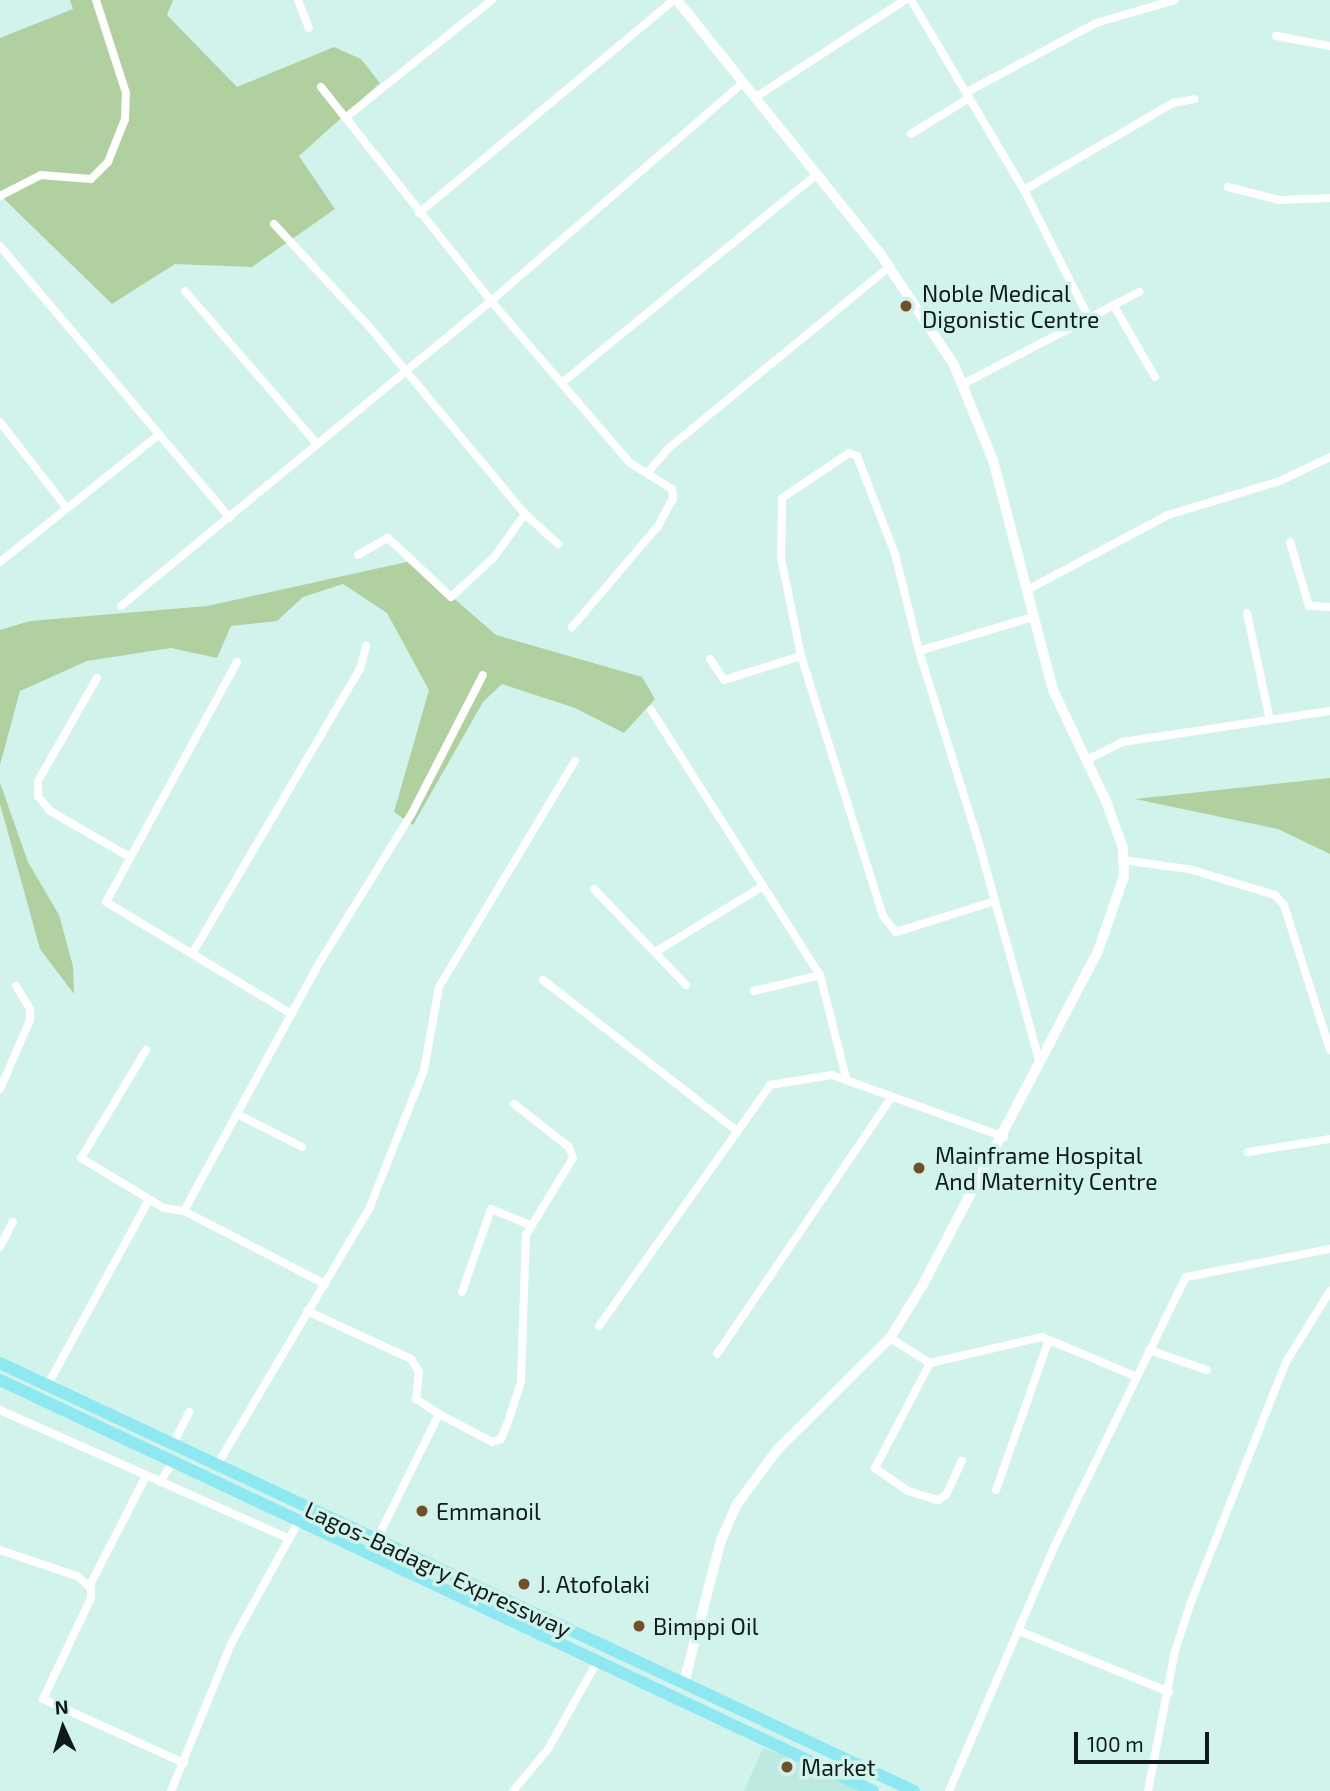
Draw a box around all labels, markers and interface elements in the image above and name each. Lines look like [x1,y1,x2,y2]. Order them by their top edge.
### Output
place label: Noble Medical Digonistic Centre [922,279,1099,333]
marker: Noble Medical Digonistic Centre [896,296,916,316]
place label: Mainframe Hospital And Maternity Centre [935,1141,1158,1195]
marker: Mainframe Hospital And Maternity Centre [909,1158,929,1178]
street label: Lagos-Badagry Expressway [300,1495,576,1643]
place label: Emmanoil [436,1497,541,1525]
marker: Emmanoil [414,1503,430,1519]
place label: J. Atofolaki [538,1570,651,1598]
marker: J. Atofolaki [516,1576,532,1592]
place label: Bimppi Oil [653,1612,759,1640]
marker: Bimppi Oil [631,1618,647,1634]
north arrow [28,1693,98,1763]
text: N [54,1695,69,1719]
scale bar [1078,1718,1213,1762]
text: 100 m [1087,1731,1144,1756]
place label: Market [801,1753,875,1781]
marker: Market [779,1759,795,1775]

